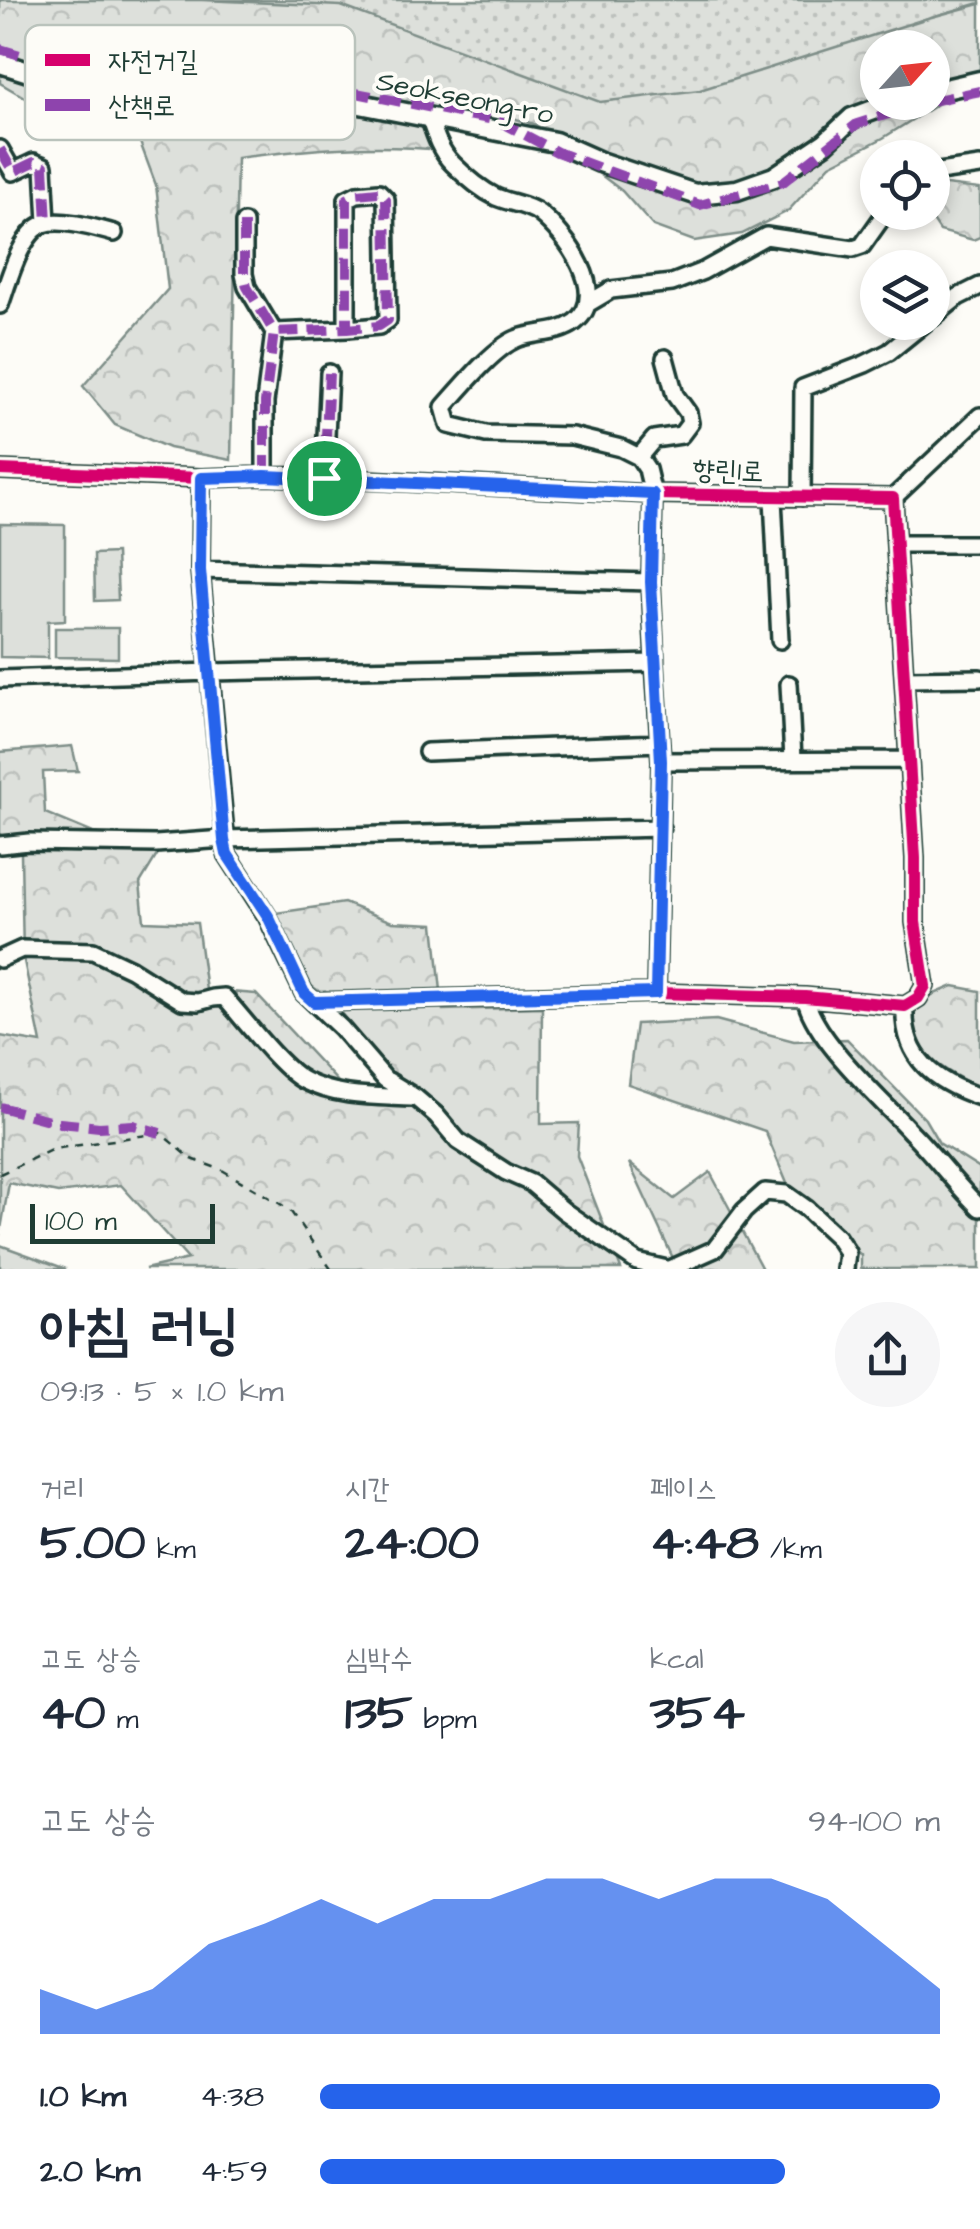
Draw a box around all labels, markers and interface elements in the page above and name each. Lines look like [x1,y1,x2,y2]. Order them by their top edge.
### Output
legend [25,25,355,140]
north arrow [860,30,950,120]
map controls [860,30,950,340]
text: 자전거길 [108,42,198,81]
street label: Seokseong-ro [373,62,557,135]
text: 산책로 [108,87,176,126]
button: locate [860,140,950,230]
button: layers [860,250,950,340]
pin [282,436,367,521]
street label: 향린1로 [692,450,764,492]
icon: arrive [297,451,352,506]
scale bar [30,1199,215,1244]
text: 100 m [45,1202,117,1241]
text: 아침 러닝 [40,1293,239,1369]
button: share [835,1302,940,1407]
text: 09:13 · 5 × 1.0 km [40,1369,284,1414]
text: 거리 [40,1470,85,1509]
text: 시간 [345,1470,390,1509]
text: 페이스 [650,1470,718,1509]
text: 5.00 [40,1509,146,1578]
text: 24:00 [345,1509,479,1578]
text: 4:48 [650,1509,759,1578]
text: km [146,1530,196,1569]
text: /km [759,1530,822,1569]
text: 고도 상승 [40,1640,141,1679]
text: 심박수 [345,1640,413,1679]
text: kcal [650,1640,704,1679]
text: 40 [40,1679,106,1748]
text: 135 [345,1679,412,1748]
text: 354 [650,1679,745,1748]
text: m [106,1700,139,1739]
text: bpm [412,1700,477,1739]
text: 고도 상승 [40,1799,156,1844]
text: 94–100 m [808,1799,940,1844]
text: 1.0 km [40,2074,126,2119]
text: 4:38 [200,2074,264,2119]
text: 2.0 km [40,2149,140,2194]
text: 4:59 [200,2149,268,2194]

